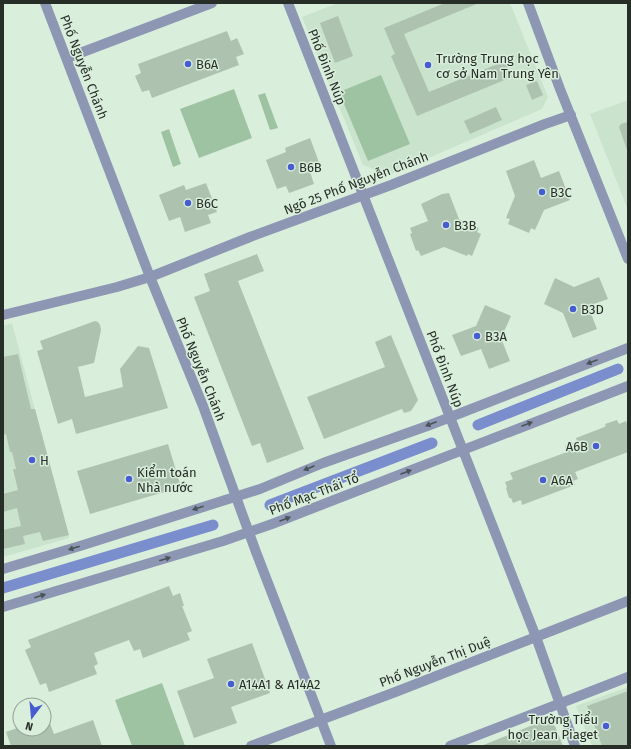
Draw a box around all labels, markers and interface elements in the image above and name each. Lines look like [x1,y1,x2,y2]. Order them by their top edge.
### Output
street label: Phố Nguyễn Chánh [57,13,111,121]
street label: Phố Đinh Núp [305,27,349,107]
place label: Trường Trung học cơ sở Nam Trung Yên [436,51,559,81]
place label: B6A [196,57,219,72]
marker: B6A [183,59,193,69]
marker: Trường Trung học cơ sở Nam Trung Yên [423,60,433,70]
street label: Ngõ 25 Phố Nguyễn Chánh [282,149,430,217]
place label: B6B [299,160,322,175]
marker: B6B [286,162,296,172]
place label: B3C [550,185,572,200]
marker: B3C [537,187,547,197]
place label: B6C [196,196,219,211]
marker: B6C [183,198,193,208]
place label: B3B [454,218,476,233]
marker: B3B [441,220,451,230]
place label: B3D [581,302,604,317]
marker: B3D [568,304,578,314]
street label: Phố Nguyễn Chánh [173,315,229,423]
street label: Phố Đinh Núp [423,329,467,409]
place label: B3A [485,329,507,344]
marker: B3A [472,331,482,341]
one-way arrow [585,360,597,366]
one-way arrow [425,421,437,427]
one-way arrow [522,421,534,427]
place label: A6B [566,439,588,454]
marker: A6B [591,441,601,451]
place label: H [40,453,49,468]
marker: H [27,455,37,465]
place label: Kiểm toán Nhà nước [137,464,197,495]
one-way arrow [302,466,314,472]
street label: Phố Mạc Thái Tổ [267,469,361,518]
one-way arrow [401,469,413,475]
place label: A6A [551,473,573,488]
marker: Kiểm toán Nhà nước [124,474,134,484]
marker: A6A [538,475,548,485]
one-way arrow [192,505,204,511]
one-way arrow [279,516,291,522]
one-way arrow [68,545,80,551]
one-way arrow [159,556,171,562]
one-way arrow [35,593,47,599]
street label: Phố Nguyễn Thị Duệ [377,634,493,690]
place label: A14A1 & A14A2 [239,677,321,692]
marker: A14A1 & A14A2 [226,679,236,689]
north arrow [12,697,52,737]
place label: Trường Tiểu học Jean Piaget [508,711,598,742]
text: N [24,719,35,733]
marker: Trường Tiểu học Jean Piaget [601,721,611,731]

